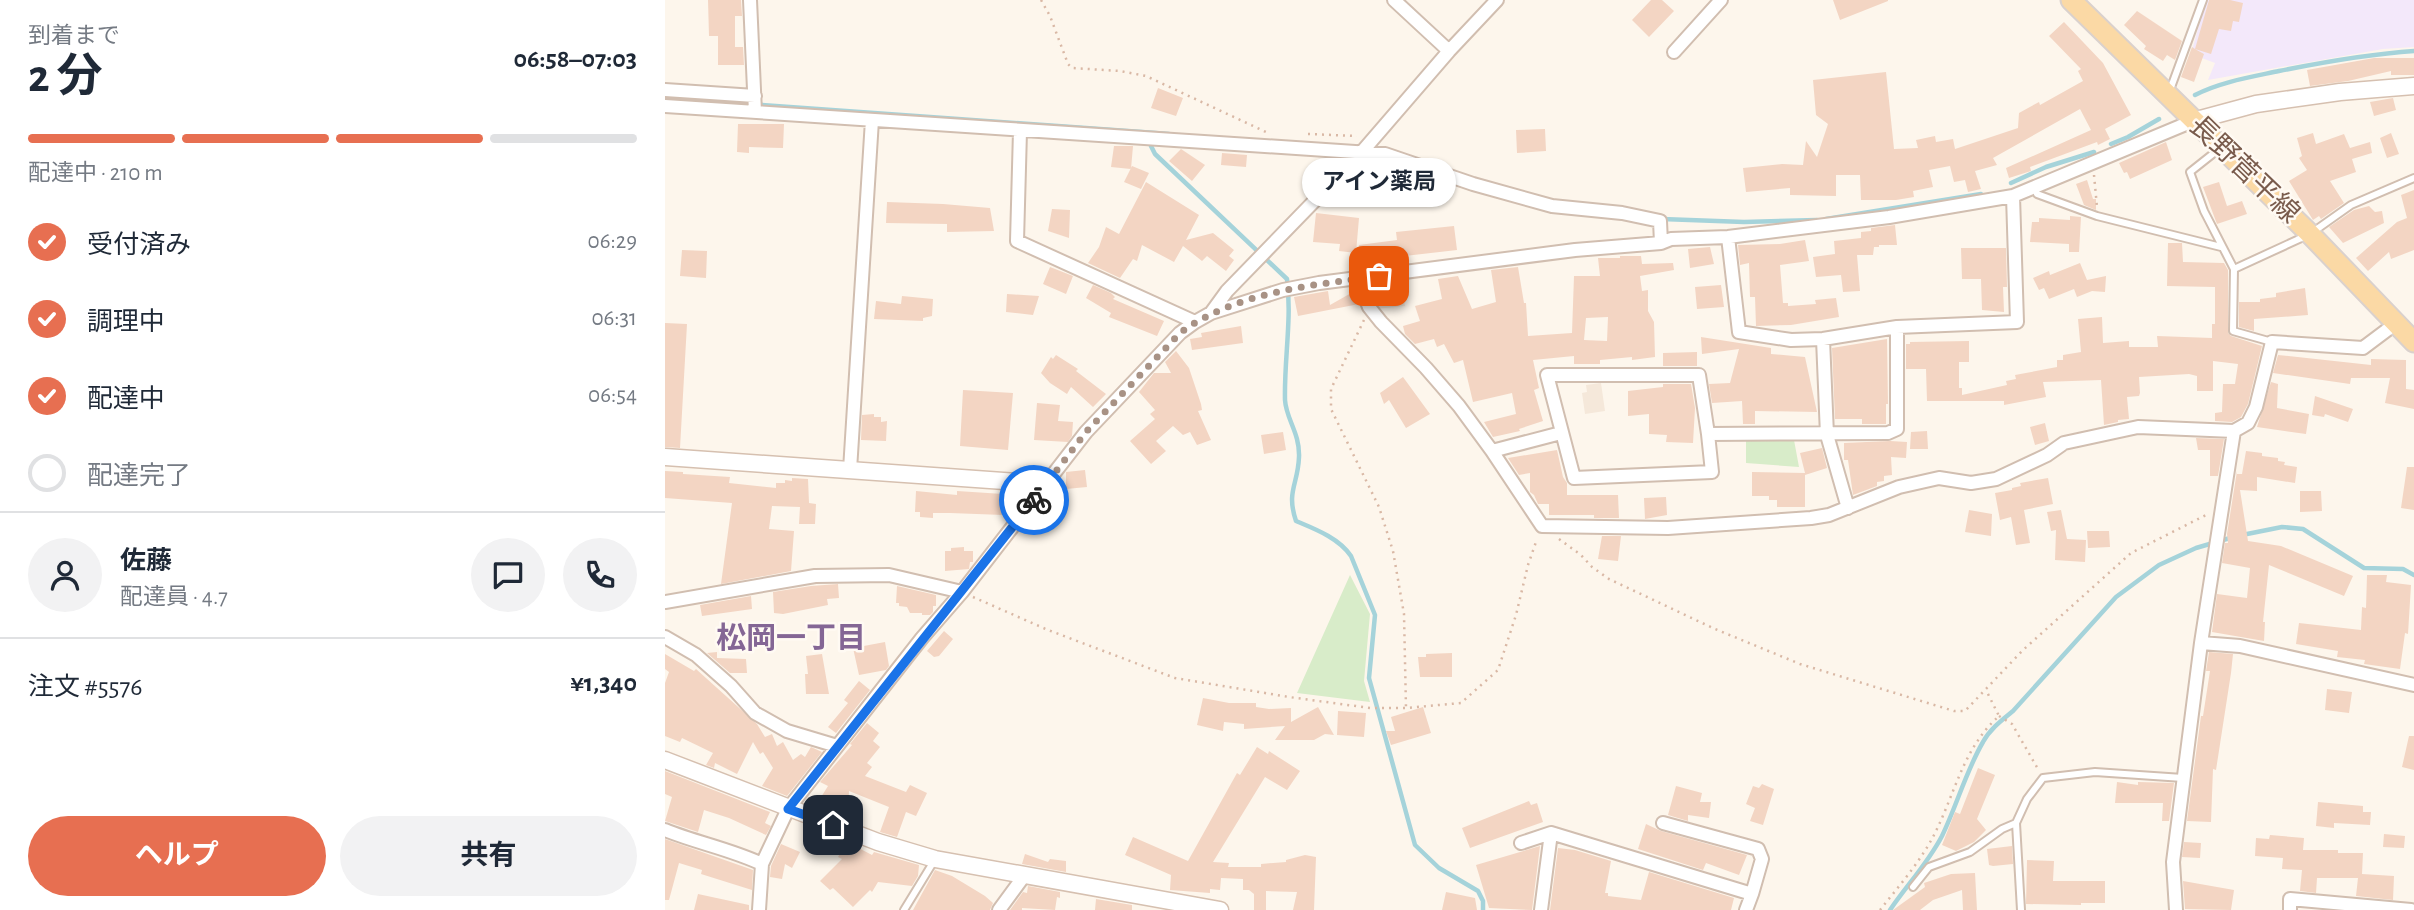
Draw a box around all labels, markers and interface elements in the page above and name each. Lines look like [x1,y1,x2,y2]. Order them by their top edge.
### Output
text: 到着まで [28,25,120,48]
text: 06:58–07:03 [513,46,637,72]
text: 2 分 [28,54,103,100]
street label: 長野菅平線 [2184,110,2305,229]
callout: アイン薬局 [1302,157,1456,206]
text: 配達中 · 210 m [28,162,163,185]
text: アイン薬局 [1322,171,1436,194]
icon: check [28,223,66,261]
text: 06:29 [588,230,637,253]
text: 受付済み [87,232,191,258]
pin [1349,246,1409,306]
icon: bag [1360,257,1398,295]
icon: check [28,300,66,338]
text: 06:31 [591,307,637,330]
text: 調理中 [87,309,165,335]
icon: check [28,377,66,415]
text: 06:54 [588,384,637,407]
text: 配達中 [87,386,165,412]
text: 配達完了 [87,463,191,489]
courier [999,465,1069,535]
icon: bike [1015,481,1053,519]
button: person [28,538,102,612]
button: chat [471,538,545,612]
button: phone [563,538,637,612]
text: 佐藤 [120,548,172,574]
text: 配達員 · 4.7 [120,586,228,609]
district label: 松岡一丁目 [716,622,866,654]
text: ¥1,340 [570,670,637,696]
text: 注文 #5576 [28,674,143,700]
pin [803,795,863,855]
icon: home [814,806,852,844]
button: ヘルプ [28,816,326,896]
button: 共有 [340,816,637,896]

